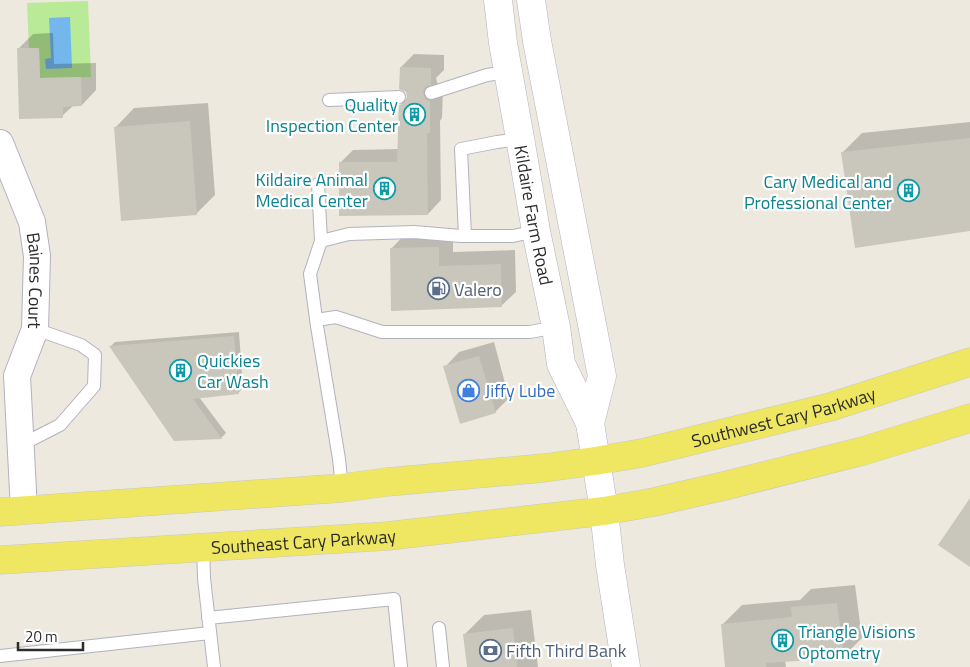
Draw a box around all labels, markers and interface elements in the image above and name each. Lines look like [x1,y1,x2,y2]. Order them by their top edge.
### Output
place label: Quality Inspection Center [266,91,398,139]
building icon: Quality Inspection Center [402,102,426,126]
street label: Kildaire Farm Road [508,143,560,288]
place label: Kildaire Animal Medical Center [255,166,368,214]
place label: Cary Medical and Professional Center [744,168,892,216]
building icon: Kildaire Animal Medical Center [372,177,396,201]
building icon: Cary Medical and Professional Center [896,179,920,203]
street label: Baines Court [20,230,50,330]
place label: Valero [454,276,502,303]
fuel station icon: Valero [426,277,450,301]
place label: Quickies Car Wash [197,347,269,395]
building icon: Quickies Car Wash [169,358,193,382]
place label: Jiffy Lube [485,377,555,404]
shop icon: Jiffy Lube [457,378,481,402]
street label: Southwest Cary Parkway [688,380,879,454]
street label: Southeast Cary Parkway [210,522,398,560]
place label: Triangle Visions Optometry [798,618,916,666]
scale bar [18,620,82,652]
text: 20 m [25,625,58,648]
building icon: Triangle Visions Optometry [770,629,794,653]
place label: Fifth Third Bank [506,637,627,664]
bank icon: Fifth Third Bank [478,638,502,662]

